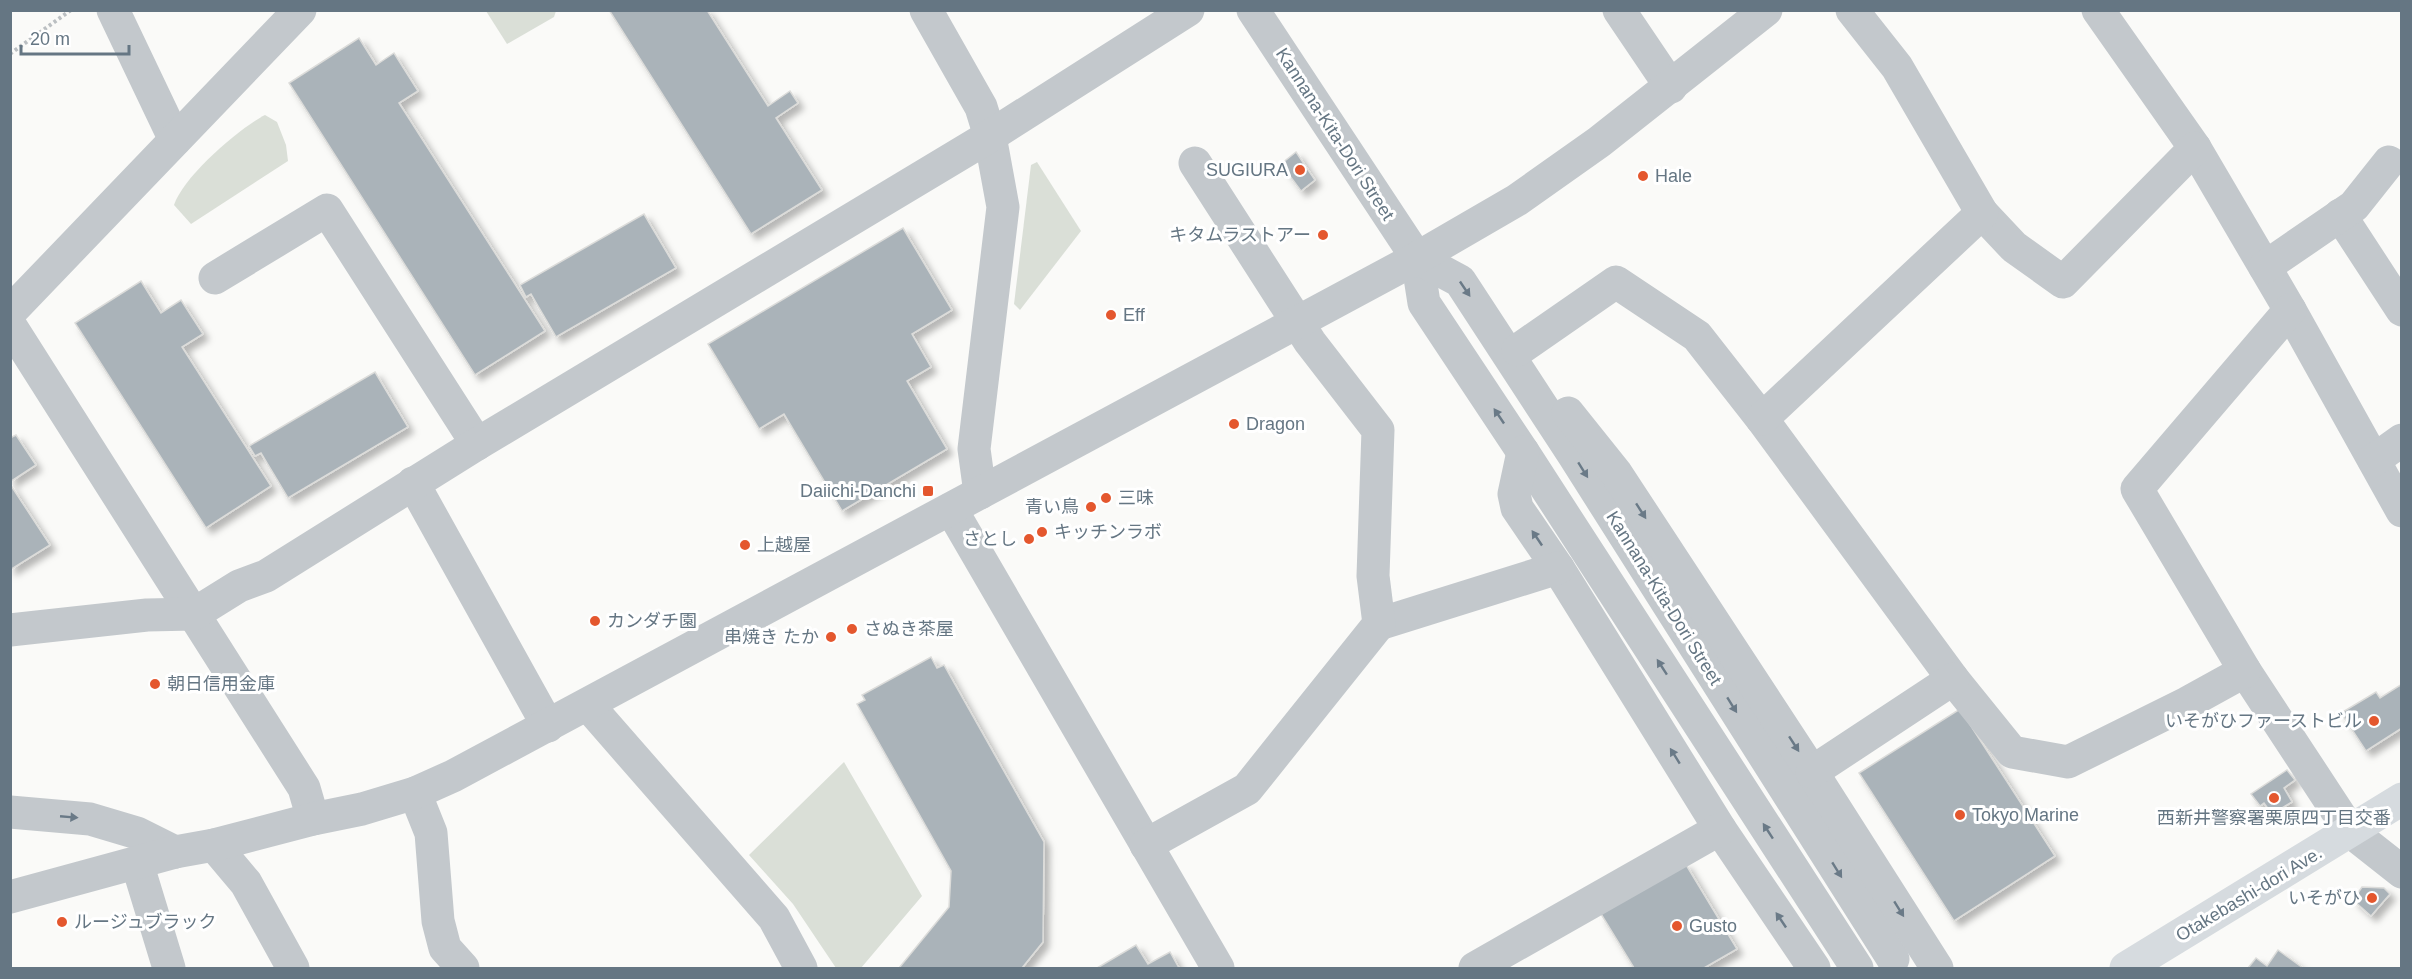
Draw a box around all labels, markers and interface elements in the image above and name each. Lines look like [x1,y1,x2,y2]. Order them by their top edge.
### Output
scale bar [21,18,129,56]
text: 20 m [30,29,70,49]
street label: Kannana-Kita-Dori Street [1272,44,1398,224]
place label: SUGIURA [1206,160,1288,180]
marker: SUGIURA [1293,163,1307,177]
place label: Hale [1655,166,1692,186]
marker: Hale [1636,169,1650,183]
place label: キタムラストアー [1169,225,1311,245]
marker: キタムラストアー [1316,228,1330,242]
one-way arrow [1459,281,1470,298]
place label: Eff [1123,305,1146,325]
marker: Eff [1104,308,1118,322]
one-way arrow [1493,408,1505,424]
place label: Dragon [1246,414,1305,434]
marker: Dragon [1227,417,1241,431]
one-way arrow [1577,462,1588,478]
place label: Daiichi-Danchi [800,481,916,501]
marker: Daiichi-Danchi [921,484,935,498]
place label: 三味 [1118,488,1154,508]
marker: 三味 [1099,491,1113,505]
place label: 青い鳥 [1025,497,1079,517]
marker: 青い鳥 [1084,500,1098,514]
one-way arrow [1636,503,1647,519]
street label: Kannana-Kita-Dori Street [1602,507,1726,689]
place label: キッチンラボ [1054,522,1162,542]
marker: キッチンラボ [1035,525,1049,539]
place label: さとし [963,529,1017,549]
one-way arrow [1532,530,1543,547]
marker: さとし [1022,532,1036,546]
place label: 上越屋 [757,535,811,555]
marker: 上越屋 [738,538,752,552]
place label: カンダチ園 [607,611,697,631]
marker: カンダチ園 [588,614,602,628]
place label: さぬき茶屋 [864,619,954,639]
marker: さぬき茶屋 [845,622,859,636]
place label: 串焼き たか [724,627,819,647]
marker: 串焼き たか [824,630,838,644]
one-way arrow [1657,659,1668,676]
place label: 朝日信用金庫 [167,674,275,694]
marker: 朝日信用金庫 [148,677,162,691]
one-way arrow [1727,697,1738,714]
place label: いそがひファーストビル [2165,711,2362,731]
marker: いそがひファーストビル [2367,714,2381,728]
one-way arrow [1789,736,1800,753]
one-way arrow [1670,748,1681,764]
marker: 西新井警察署栗原四丁目交番 [2267,791,2281,805]
place label: Tokyo Marine [1972,805,2079,825]
marker: Tokyo Marine [1953,808,1967,822]
place label: 西新井警察署栗原四丁目交番 [2157,808,2391,828]
one-way arrow [59,812,78,822]
one-way arrow [1763,823,1774,839]
street label: Otakebashi-dori Ave. [2172,842,2326,946]
one-way arrow [1831,862,1842,878]
place label: いそがひ [2288,888,2360,908]
marker: いそがひ [2365,891,2379,905]
one-way arrow [1893,901,1904,917]
place label: ルージュブラック [74,912,216,932]
one-way arrow [1776,912,1787,928]
marker: ルージュブラック [55,915,69,929]
place label: Gusto [1689,916,1737,936]
marker: Gusto [1670,919,1684,933]

